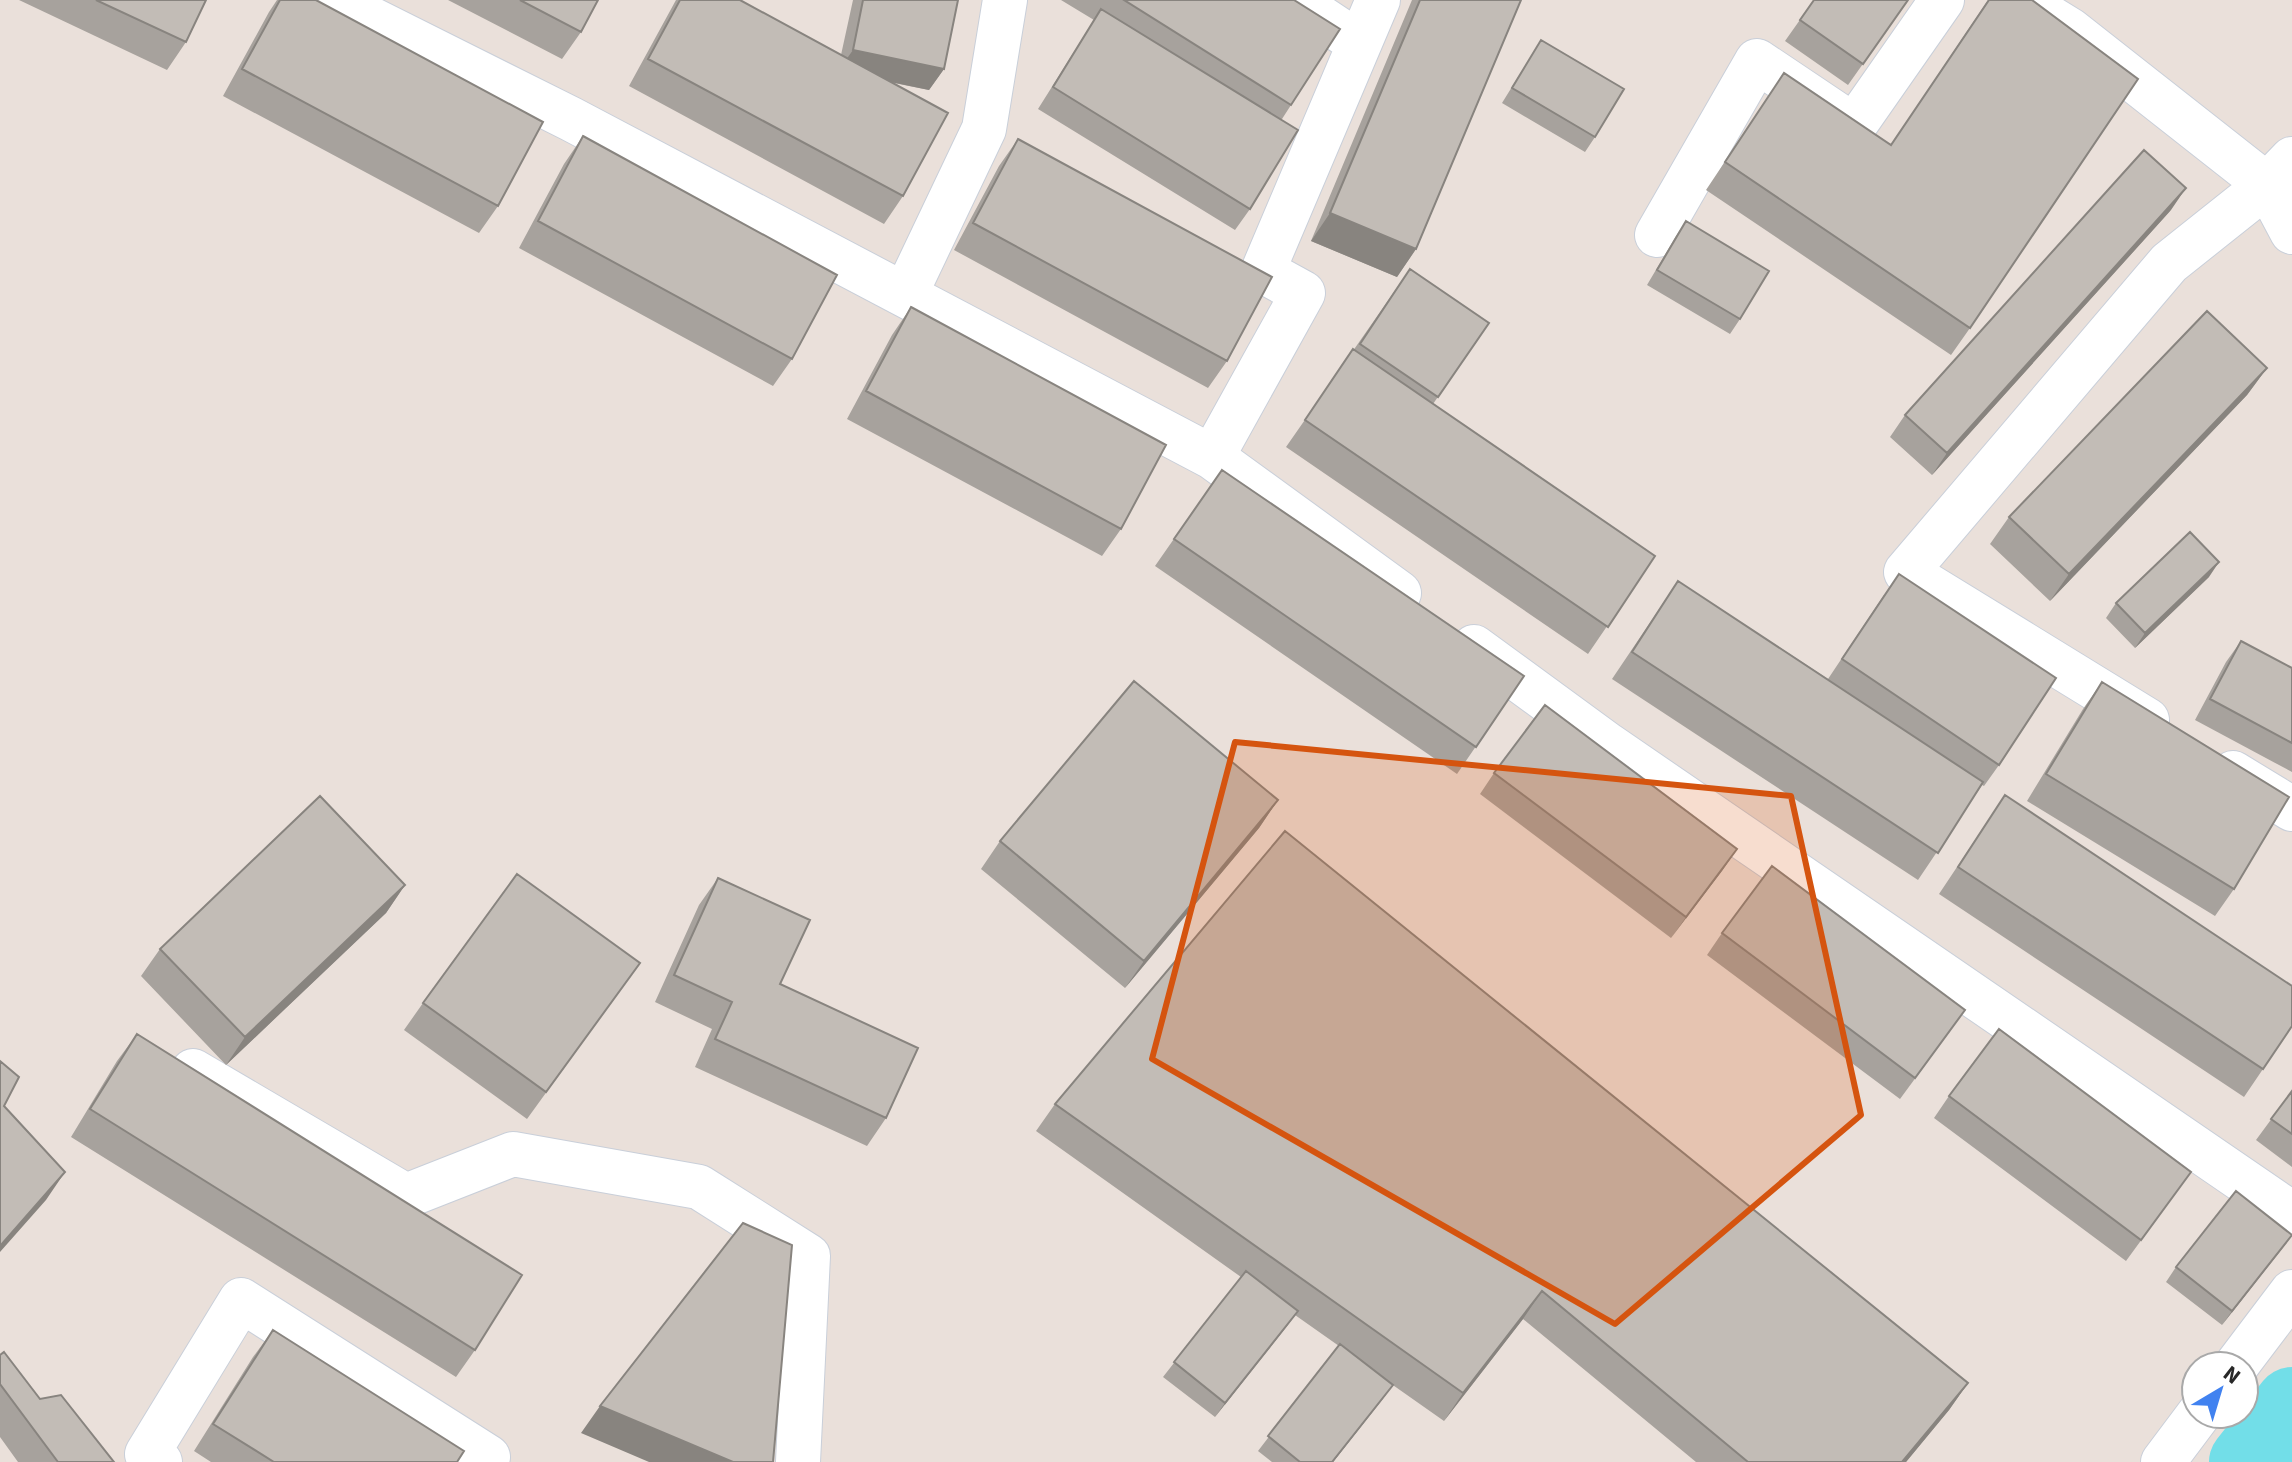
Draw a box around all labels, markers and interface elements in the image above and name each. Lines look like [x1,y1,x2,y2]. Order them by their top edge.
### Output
north arrow [2180,1350,2260,1430]
text: N [2216,1358,2247,1392]

